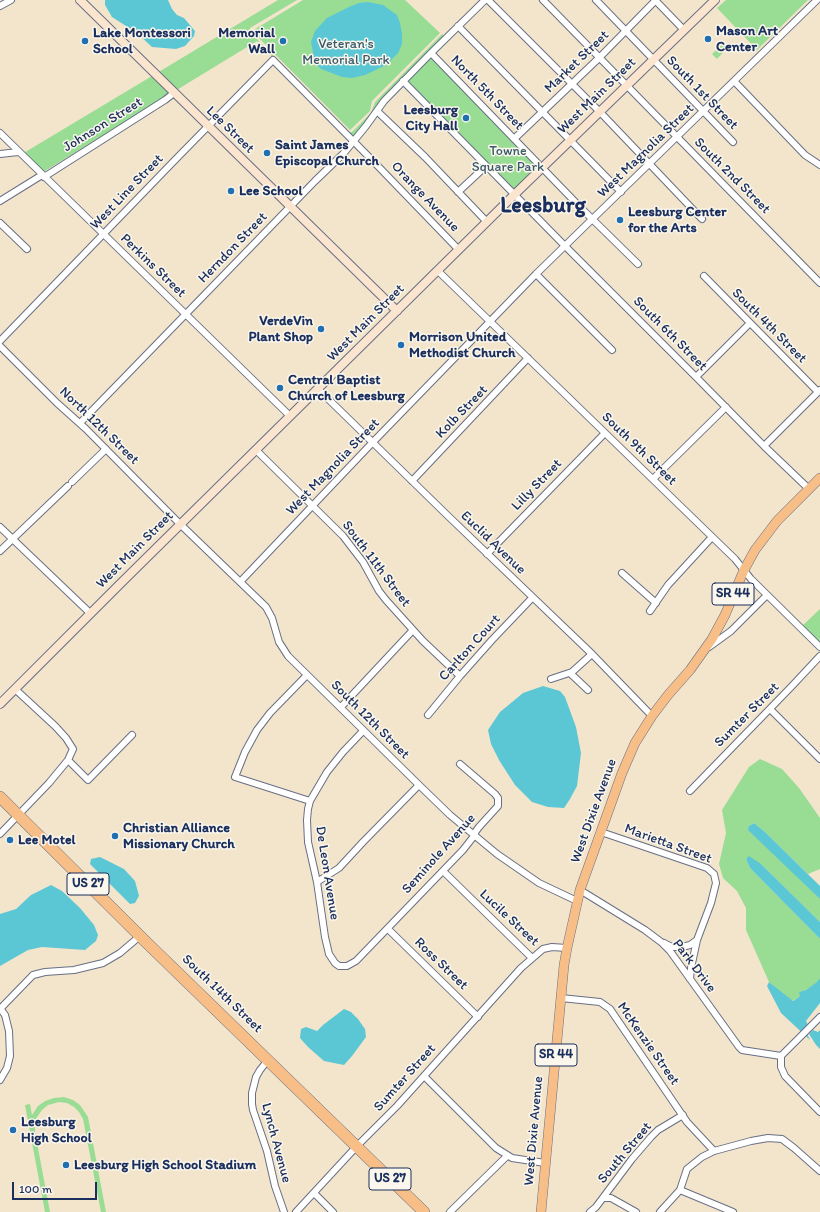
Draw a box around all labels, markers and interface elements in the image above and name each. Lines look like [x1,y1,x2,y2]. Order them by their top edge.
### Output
place label: Mason Art Center [716,23,778,56]
place label: Lake Montessori School [93,25,191,58]
place label: Memorial Wall [218,25,275,58]
street label: Market Street [541,27,613,97]
marker: Mason Art Center [703,34,713,44]
marker: Lake Montessori School [80,36,90,46]
marker: Memorial Wall [278,36,288,46]
park label: Veteran's Memorial Park [302,36,390,68]
street label: North 5th Street [447,52,527,134]
street label: South 1st Street [662,53,742,133]
street label: West Main Street [554,54,640,138]
street label: Johnson Street [60,94,146,156]
street label: West Magnolia Street [594,101,698,201]
place label: Leesburg City Hall [404,102,458,134]
street label: Lee Street [202,103,258,157]
marker: Leesburg City Hall [461,113,471,123]
street label: South 2nd Street [690,134,774,218]
place label: Saint James Episcopal Church [275,137,379,170]
park label: Towne Square Park [472,143,544,176]
marker: Saint James Episcopal Church [262,148,272,158]
street label: West Line Street [87,151,167,233]
street label: Orange Avenue [387,158,463,236]
place label: Lee School [239,183,302,199]
marker: Lee School [226,186,236,196]
district label: Leesburg [500,193,586,219]
place label: Leesburg Center for the Arts [628,204,727,236]
street label: Herndon Street [195,209,271,287]
marker: Leesburg Center for the Arts [615,215,625,225]
street label: Perkins Street [117,230,189,302]
street label: West Main Street [324,281,408,365]
street label: South 4th Street [728,285,810,367]
street label: South 6th Street [629,293,711,375]
place label: VerdeVin Plant Shop [248,313,313,346]
marker: VerdeVin Plant Shop [316,324,326,334]
place label: Morrison United Methodist Church [409,329,516,362]
marker: Morrison United Methodist Church [396,340,406,350]
place label: Central Baptist Church of Leesburg [288,372,405,404]
street label: Kolb Street [433,382,491,442]
marker: Central Baptist Church of Leesburg [275,383,285,393]
street label: North 12th Street [56,384,142,468]
street label: South 9th Street [598,409,680,489]
street label: West Magnolia Street [283,415,383,519]
street label: Lilly Street [508,456,566,514]
street label: West Main Street [93,508,177,592]
street label: Euclid Avenue [457,508,529,578]
street label: South 11th Street [338,517,414,611]
road number: SR 44 [712,583,754,605]
street label: Carlton Court [436,611,504,685]
street label: South 12th Street [327,677,413,763]
street label: Sumter Street [711,679,783,751]
street label: West Dixie Avenue [567,757,621,865]
street label: Seminole Avenue [399,810,479,898]
place label: Christian Alliance Missionary Church [123,820,235,852]
street label: Marietta Street [622,820,714,868]
street label: De Leon Avenue [311,825,343,921]
marker: Christian Alliance Missionary Church [110,831,120,841]
place label: Lee Motel [18,832,76,848]
marker: Lee Motel [5,835,15,845]
road number: US 27 [67,873,109,895]
street label: Lucile Street [476,886,542,950]
street label: Ross Street [411,934,471,994]
street label: Park Drive [669,936,719,996]
street label: South 14th Street [178,951,266,1037]
street label: McKenzie Street [613,999,683,1089]
street label: Sumter Street [370,1041,440,1115]
road number: SR 44 [535,1044,577,1066]
street label: West Dixie Avenue [521,1076,547,1186]
street label: Lynch Avenue [257,1101,295,1185]
place label: Leesburg High School [21,1114,92,1146]
street label: South Street [594,1119,656,1187]
marker: Leesburg High School [8,1125,18,1135]
place label: Leesburg High School Stadium [74,1157,256,1173]
marker: Leesburg High School Stadium [61,1160,71,1170]
road number: US 27 [369,1168,411,1190]
scale bar [14,1174,99,1200]
text: 100 m [19,1182,52,1196]

